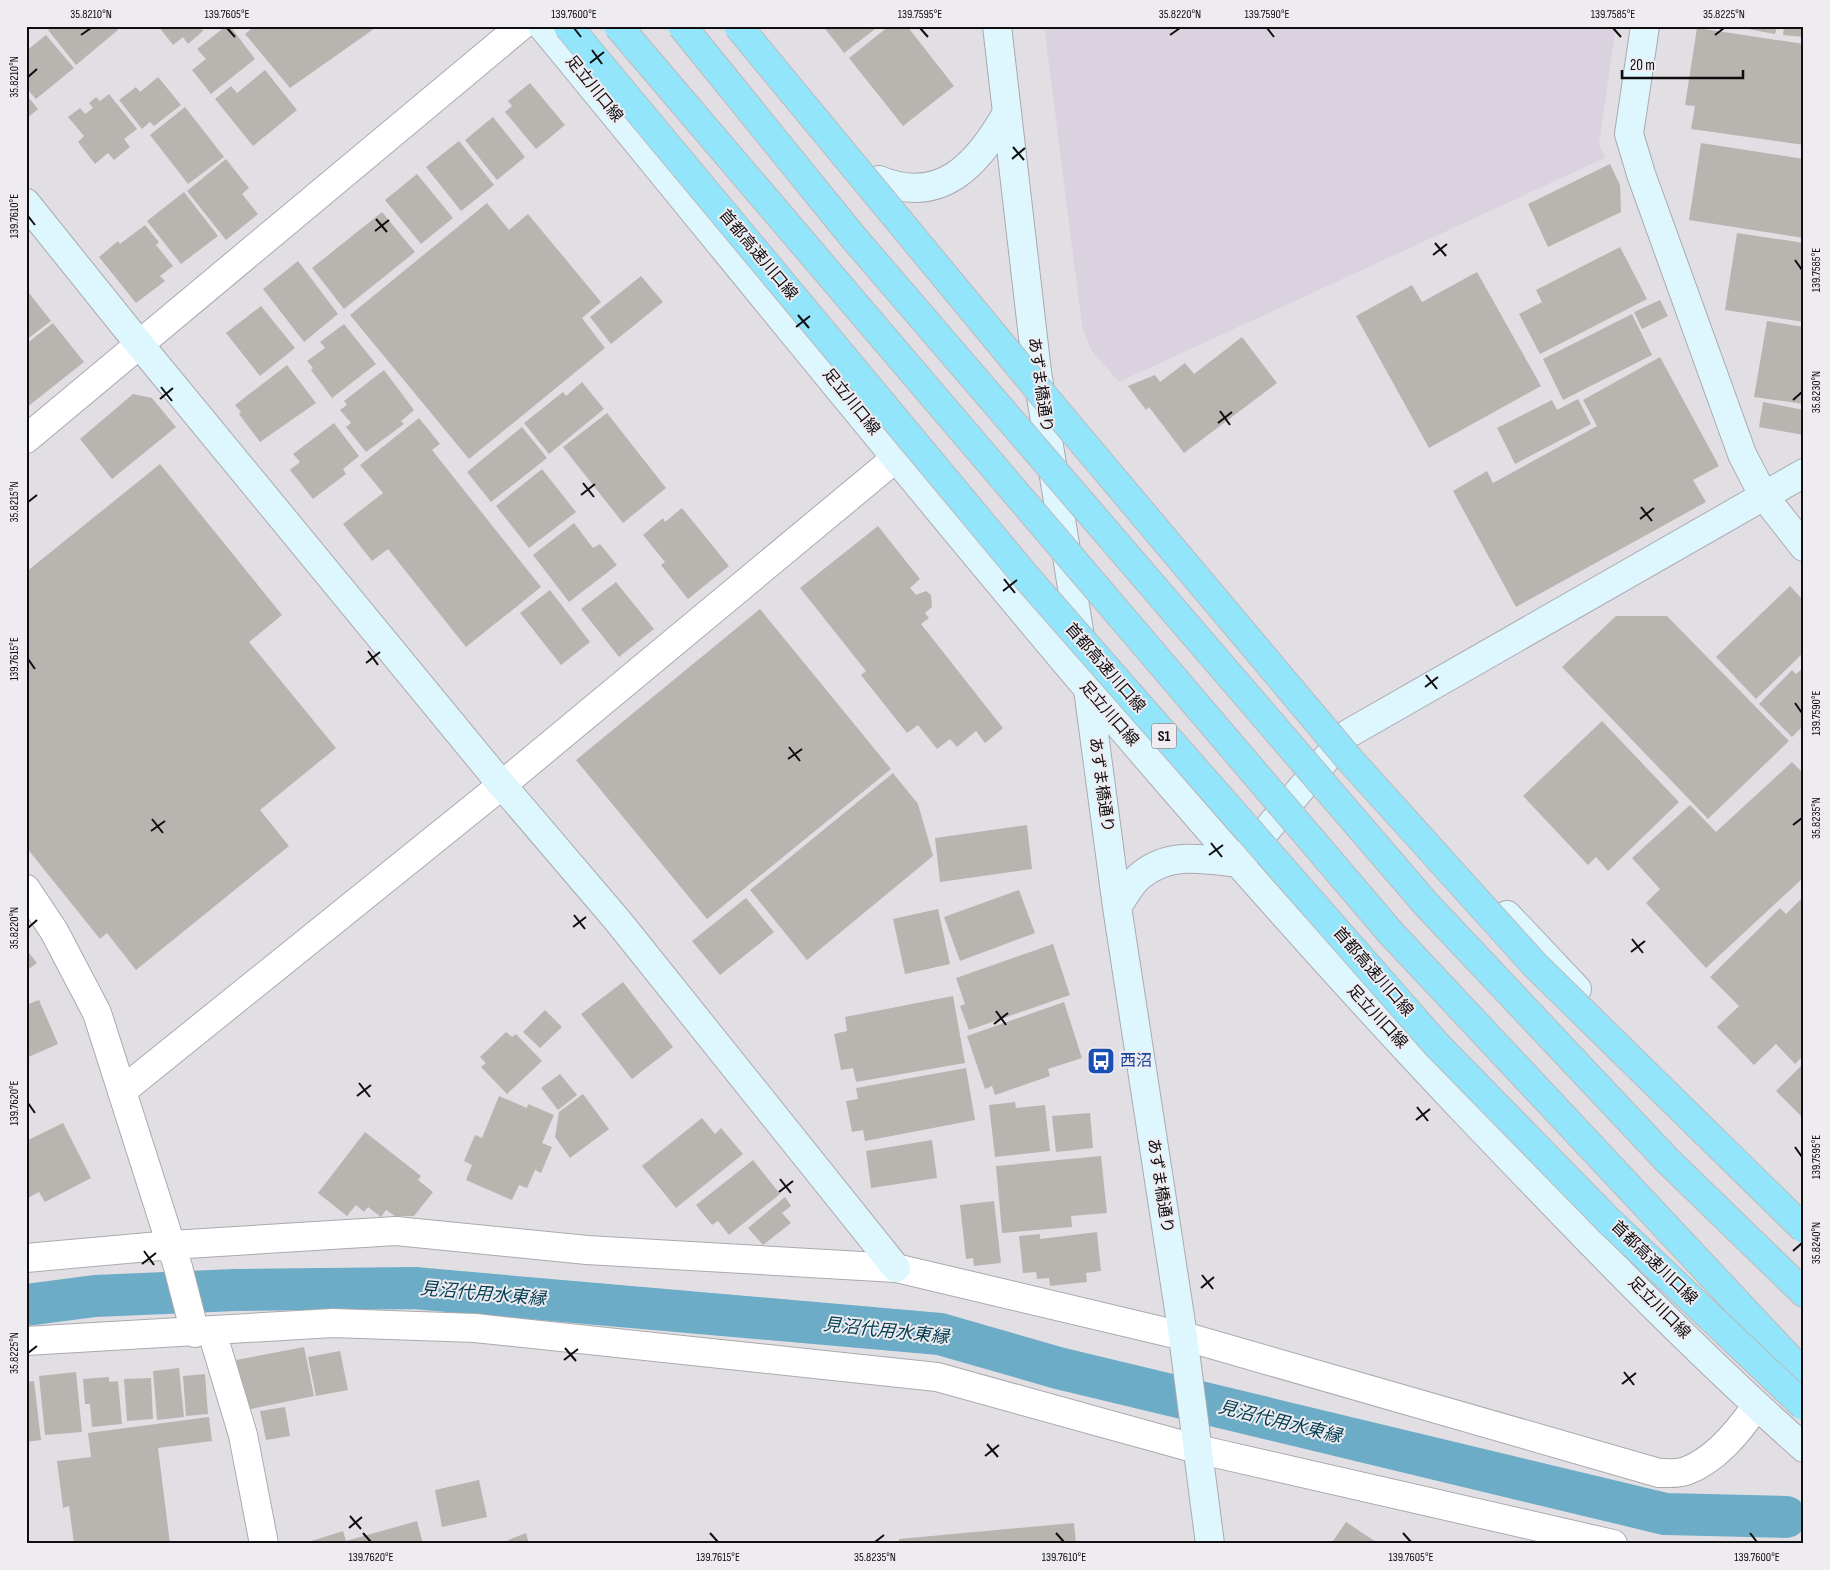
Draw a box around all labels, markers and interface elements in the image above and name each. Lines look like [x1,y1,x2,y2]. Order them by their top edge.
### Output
text: 35.8210°N [70,7,112,22]
text: 139.7605°E [205,7,249,22]
text: 139.7600°E [551,7,597,22]
text: 139.7595°E [898,7,942,22]
text: 35.8220°N [1159,7,1201,22]
text: 139.7590°E [1245,7,1290,22]
text: 139.7585°E [1591,7,1635,22]
text: 35.8225°N [1703,7,1745,22]
scale bar [1622,48,1744,80]
street label: 足立川口線 [561,52,627,126]
text: 35.8210°N [7,56,22,98]
text: 20 m [1630,56,1655,75]
text: 139.7610°E [7,194,22,238]
street label: 首都高速川口線 [715,206,801,304]
text: 139.7585°E [1809,248,1824,292]
street label: あずま橋通り [1024,336,1056,434]
street label: 足立川口線 [818,365,884,439]
text: 35.8230°N [1809,371,1824,413]
text: 35.8215°N [7,481,22,523]
street label: 首都高速川口線 [1061,619,1149,717]
text: 139.7615°E [7,637,22,681]
street label: 足立川口線 [1076,678,1142,750]
text: 139.7590°E [1809,690,1824,735]
road number: S1 [1152,724,1176,748]
street label: あずま橋通り [1085,736,1117,834]
text: 35.8235°N [1809,797,1824,839]
text: 35.8220°N [7,907,22,949]
street label: 首都高速川口線 [1329,923,1417,1021]
street label: 足立川口線 [1343,981,1411,1053]
bus stop icon: 西沼 [1086,1046,1116,1076]
place label: 西沼 [1120,1052,1152,1071]
text: 139.7620°E [7,1080,22,1126]
text: 139.7595°E [1809,1135,1824,1179]
street label: あずま橋通り [1143,1137,1177,1235]
street label: 首都高速川口線 [1607,1217,1701,1309]
text: 35.8240°N [1809,1222,1824,1264]
street label: 足立川口線 [1624,1273,1694,1343]
water label: 見沼代用水東縁 [419,1278,549,1310]
water label: 見沼代用水東縁 [822,1314,952,1348]
text: 35.8225°N [7,1332,22,1374]
water label: 見沼代用水東縁 [1216,1397,1346,1448]
text: 139.7620°E [348,1550,394,1565]
text: 139.7615°E [696,1550,740,1565]
text: 35.8235°N [854,1550,896,1565]
text: 139.7610°E [1042,1550,1086,1565]
text: 139.7605°E [1389,1550,1433,1565]
text: 139.7600°E [1734,1550,1780,1565]

